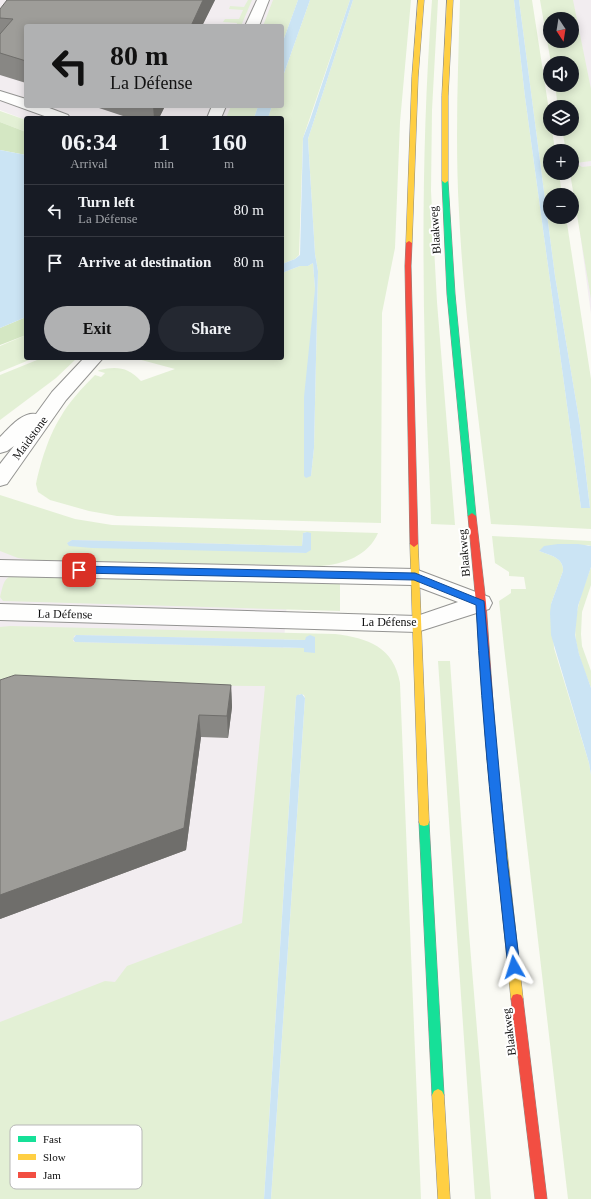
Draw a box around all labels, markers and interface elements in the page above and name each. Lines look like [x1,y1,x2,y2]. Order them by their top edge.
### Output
north arrow [543,12,579,48]
map controls [543,12,579,224]
icon: left [44,40,96,92]
text: 80 m [110,40,168,71]
button: sound [543,56,579,92]
text: La Défense [110,73,192,93]
button: layers [543,100,579,136]
text: 06:34 [61,129,117,155]
text: 1 [158,129,170,155]
text: 160 [211,129,247,155]
button: + [543,144,579,180]
text: Arrival [70,156,108,171]
text: min [154,156,174,171]
text: m [224,156,234,171]
button: − [543,188,579,224]
text: Turn left [78,194,135,210]
icon: left [44,200,66,222]
text: 80 m [234,202,264,218]
street label: Blaakweg [426,206,444,254]
text: La Défense [78,211,138,226]
icon: arrive [44,252,66,274]
text: Arrive at destination [78,254,211,270]
text: 80 m [234,254,264,270]
button: Exit [44,306,150,352]
button: Share [158,306,264,352]
street label: Maidstone [9,413,51,463]
street label: Blaakweg [455,528,473,578]
pin [62,553,96,587]
icon: arrive [68,559,90,581]
street label: La Défense [37,607,93,621]
street label: La Défense [362,615,416,629]
position arrow [493,946,535,988]
street label: Blaakweg [499,1007,519,1057]
legend [10,1125,142,1189]
text: Fast [43,1133,61,1145]
text: Slow [43,1151,66,1163]
text: Jam [43,1169,61,1181]

